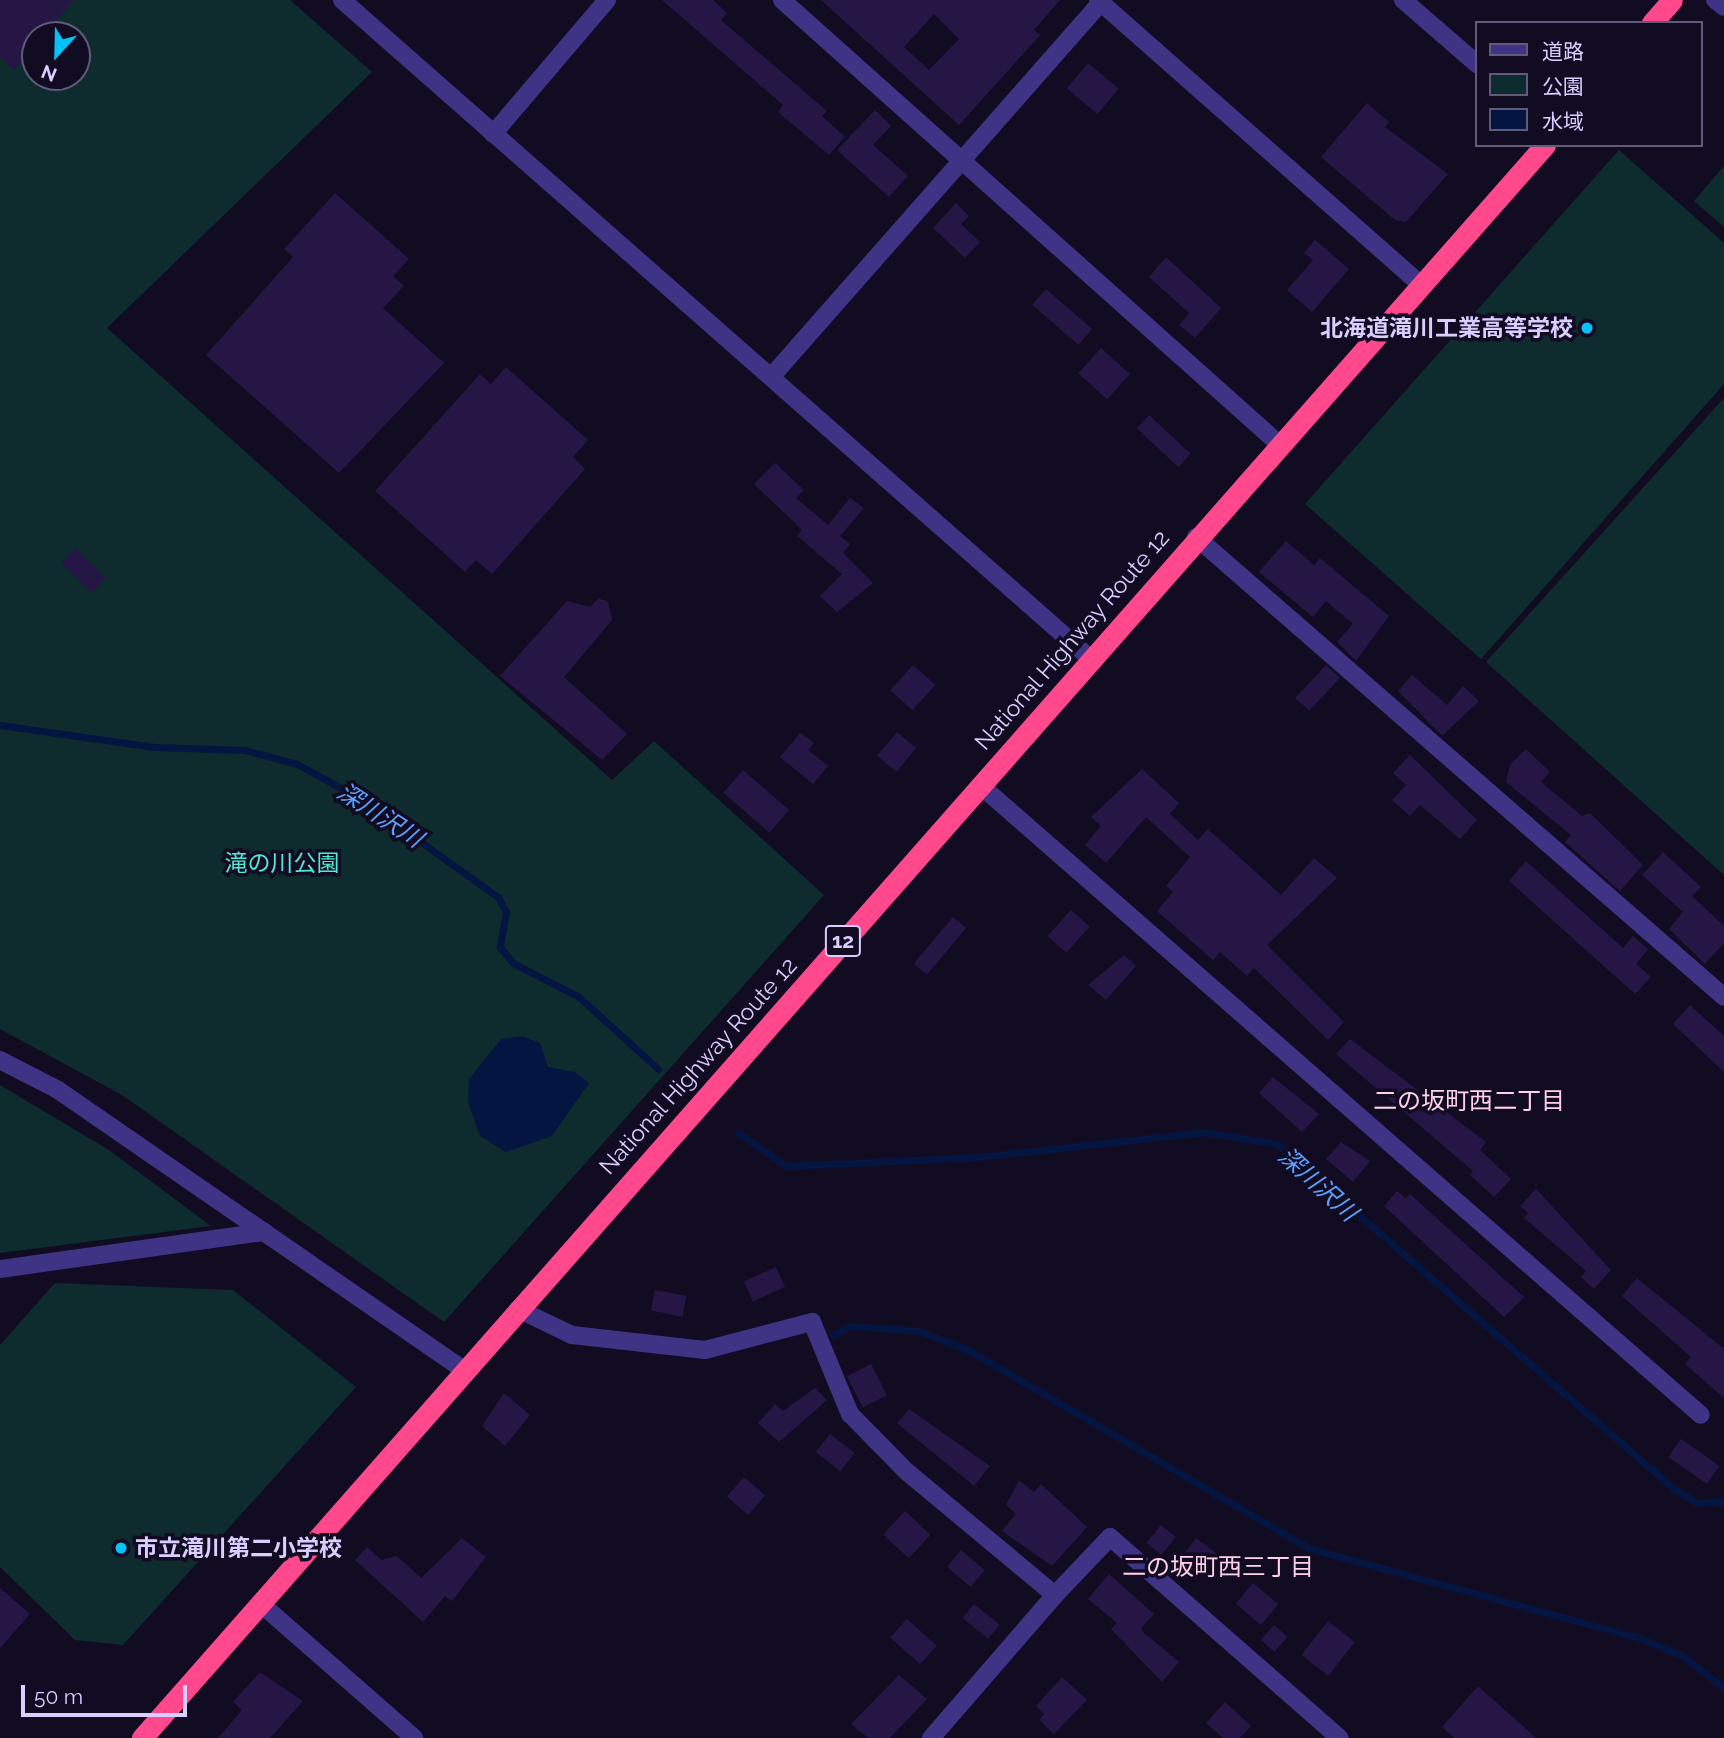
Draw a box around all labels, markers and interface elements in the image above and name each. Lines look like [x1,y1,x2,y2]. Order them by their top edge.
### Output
north arrow [21,21,91,91]
legend [1476,21,1703,147]
text: 道路 [1542,39,1584,64]
text: N [38,61,60,87]
text: 公園 [1542,74,1584,99]
text: 水域 [1542,109,1584,134]
place label: 北海道滝川工業高等学校 [1320,314,1573,342]
marker: 北海道滝川工業高等学校 [1579,320,1595,336]
street label: National Highway Route 12 [969,524,1175,756]
water label: 深川沢川 [332,777,428,853]
park label: 滝の川公園 [225,849,339,877]
road number: 12 [824,923,862,958]
street label: National Highway Route 12 [593,951,803,1181]
district label: 二の坂町西二丁目 [1373,1087,1565,1115]
water label: 深川沢川 [1273,1141,1363,1227]
place label: 市立滝川第二小学校 [135,1534,342,1562]
marker: 市立滝川第二小学校 [113,1540,129,1556]
district label: 二の坂町西三丁目 [1122,1553,1314,1581]
scale bar [24,1672,191,1716]
text: 50 m [34,1684,83,1709]

